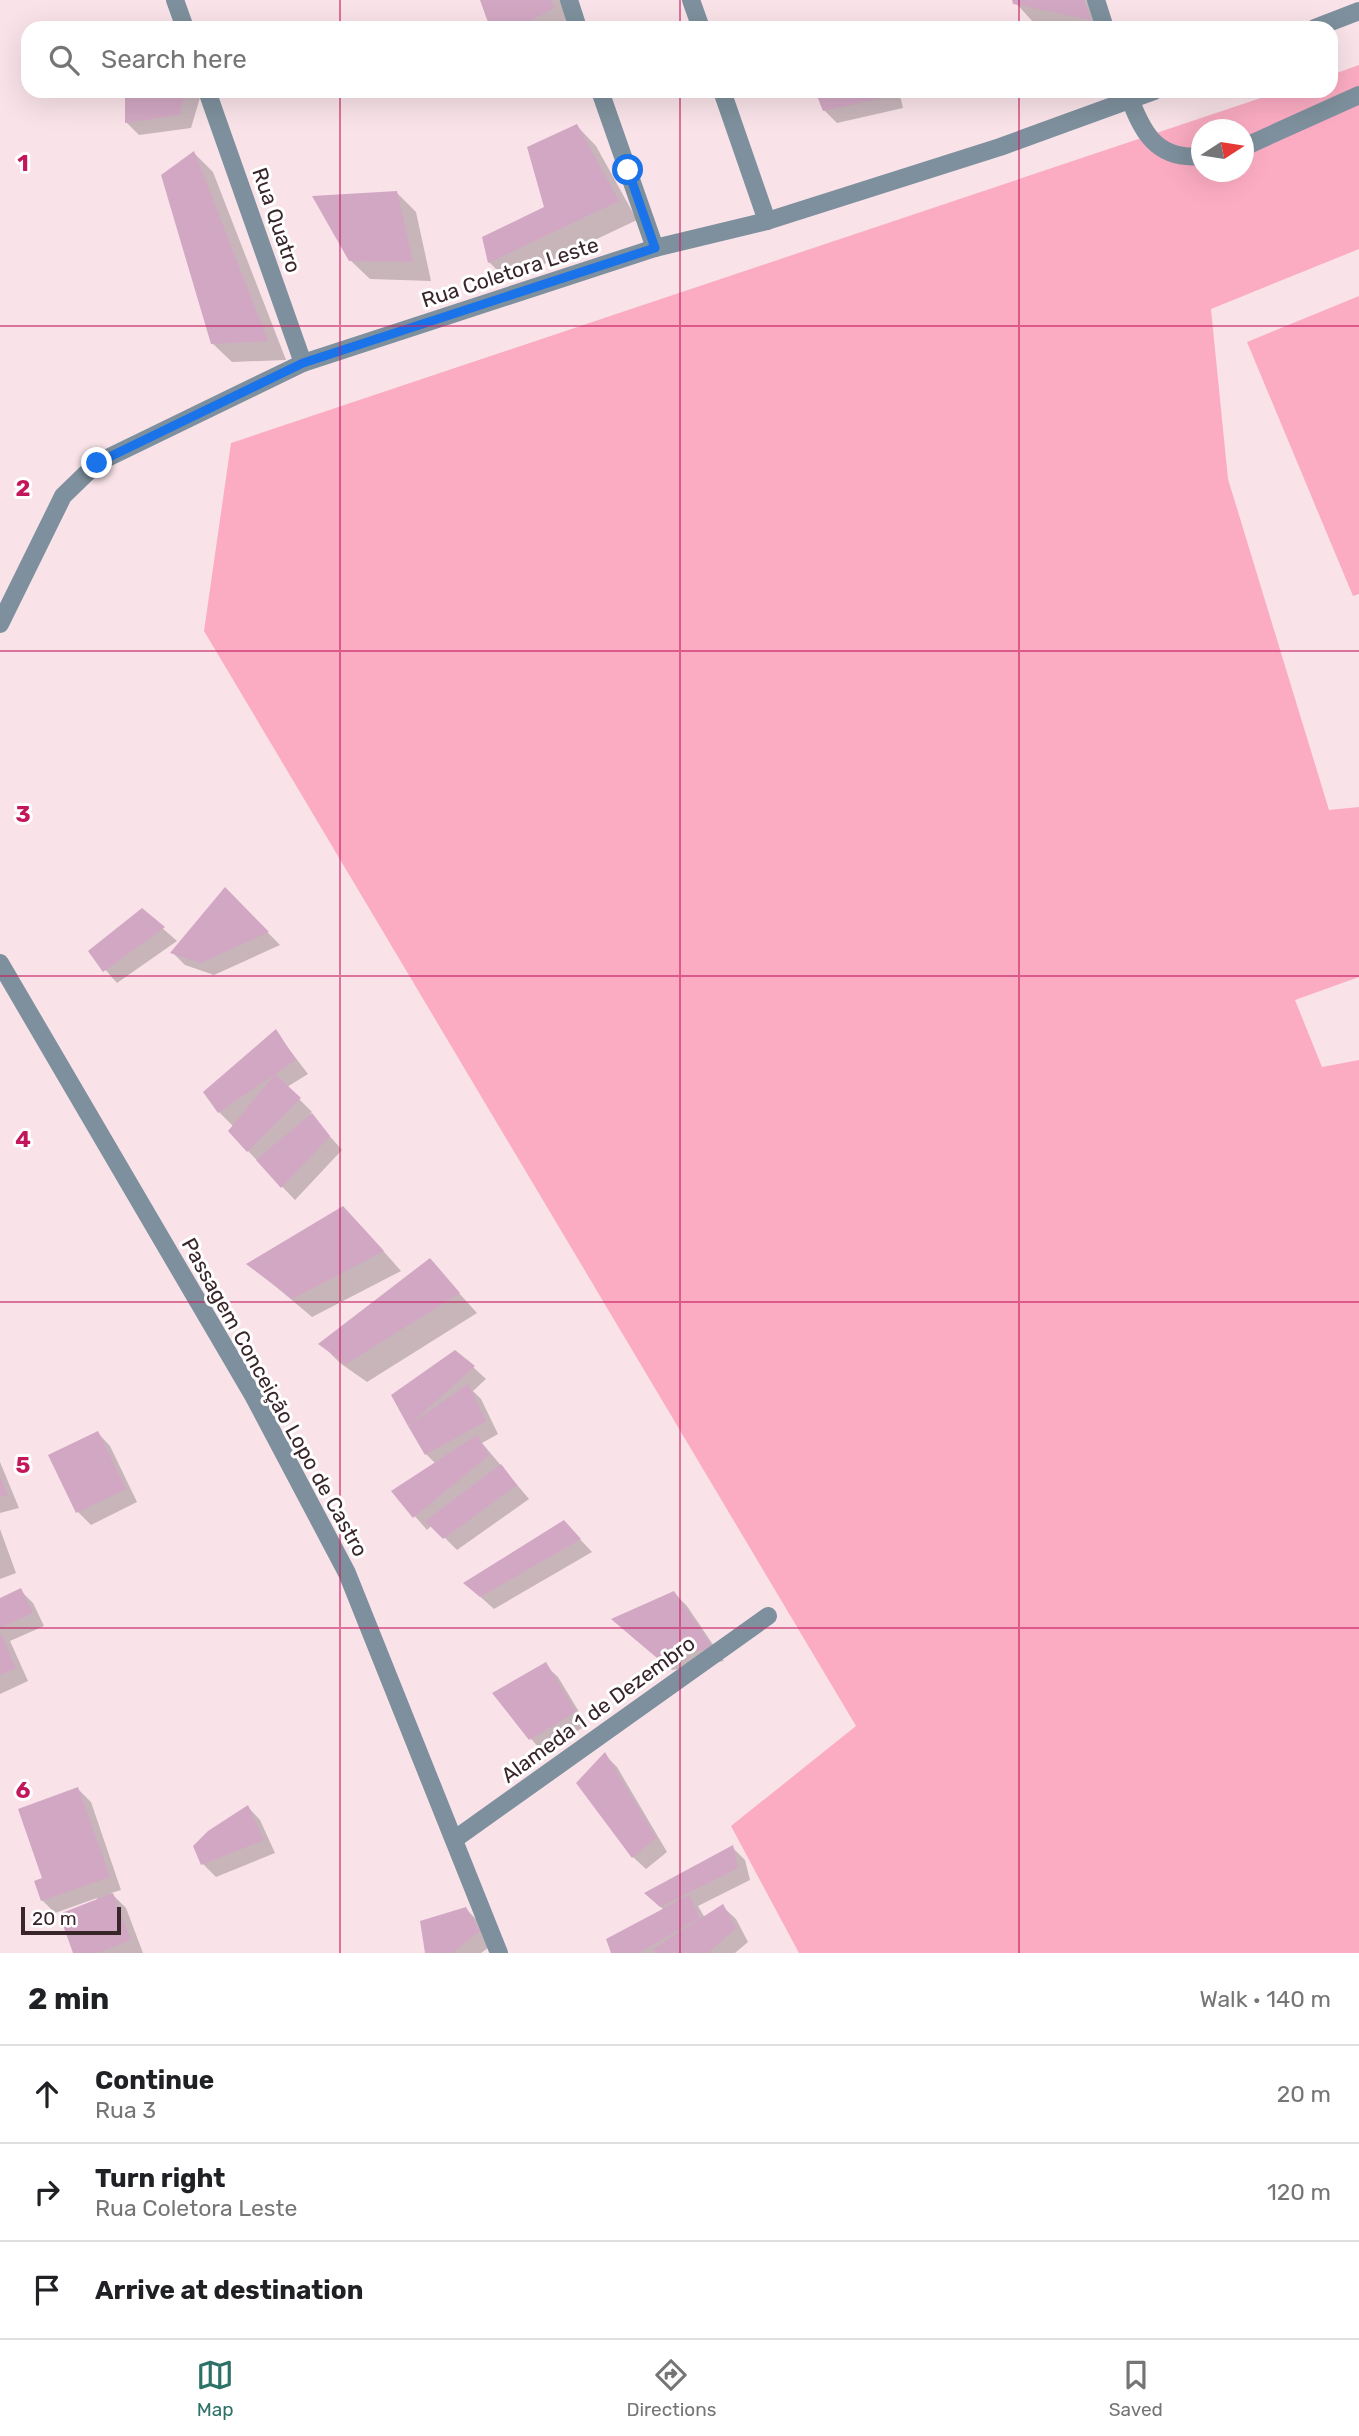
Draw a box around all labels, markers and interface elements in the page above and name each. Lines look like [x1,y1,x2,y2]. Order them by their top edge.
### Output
search box [21,21,1338,98]
icon: search [45,41,83,79]
text: Search here [101,44,247,75]
north arrow [1191,119,1254,182]
text: 1 [17,149,29,177]
route start [612,154,643,185]
street label: Rua Quatro [247,164,307,276]
street label: Rua Coletora Leste [418,232,602,312]
route end [81,447,112,478]
text: 2 [16,474,30,502]
text: 3 [15,800,31,828]
text: 4 [15,1125,31,1153]
street label: Passagem Conceição Lopo de Castro [177,1233,373,1561]
text: 5 [16,1451,31,1479]
street label: Alameda 1 de Dezembro [496,1630,700,1788]
text: 6 [16,1776,31,1804]
scale bar [21,1904,121,1936]
text: 20 m [32,1907,77,1930]
text: 2 min [28,1981,109,2017]
text: Walk · 140 m [1199,1985,1331,2013]
text: Continue [95,2065,214,2096]
icon: ahead [28,2075,66,2113]
text: 20 m [1277,2080,1331,2108]
text: Rua 3 [95,2096,156,2124]
text: Turn right [95,2163,225,2194]
icon: right [28,2173,66,2211]
text: 120 m [1267,2178,1331,2206]
text: Rua Coletora Leste [95,2194,297,2222]
icon: arrive [28,2271,66,2309]
text: Arrive at destination [95,2275,363,2306]
tab: Map [196,2356,234,2421]
tab: Directions [626,2356,716,2421]
tab: Saved [1109,2356,1163,2421]

